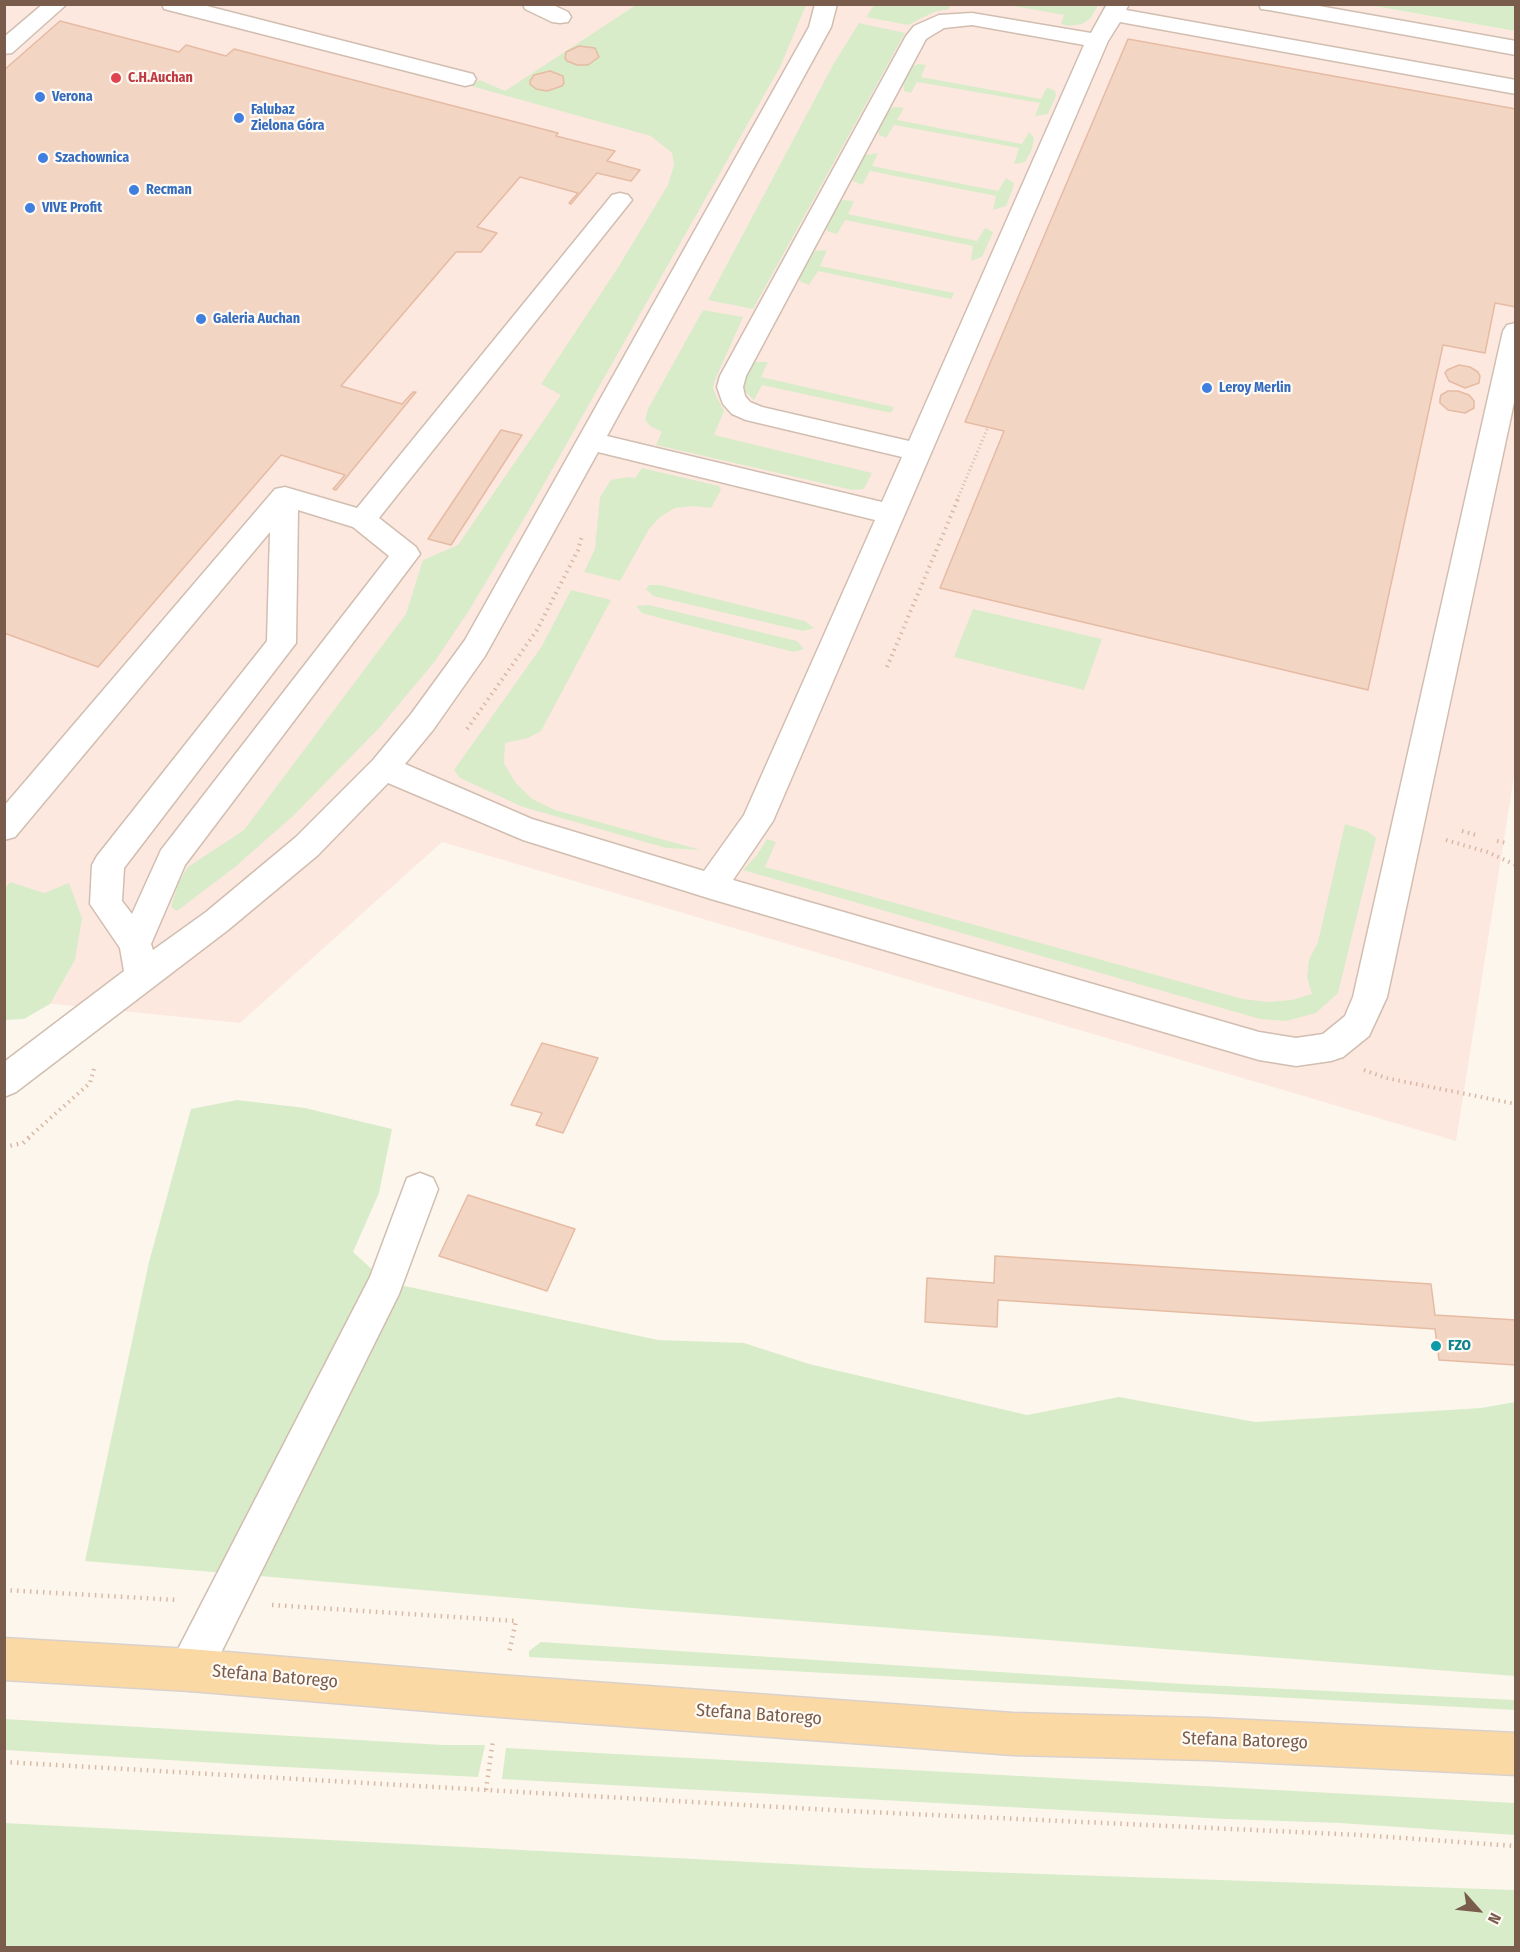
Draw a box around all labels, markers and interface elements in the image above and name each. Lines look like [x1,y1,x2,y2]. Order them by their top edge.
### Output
place label: C.H.Auchan [128,70,193,86]
marker: C.H.Auchan [109,71,123,85]
place label: Verona [52,89,93,105]
marker: Verona [33,90,47,104]
place label: Falubaz Zielona Góra [251,102,324,134]
marker: Falubaz Zielona Góra [232,111,246,125]
place label: Szachownica [55,150,129,166]
marker: Szachownica [36,151,50,165]
place label: Recman [146,182,192,198]
marker: Recman [127,183,141,197]
place label: VIVE Profit [42,200,102,216]
marker: VIVE Profit [23,201,37,215]
place label: Galeria Auchan [213,311,300,327]
marker: Galeria Auchan [194,312,208,326]
place label: Leroy Merlin [1219,380,1291,396]
marker: Leroy Merlin [1200,381,1214,395]
place label: FZO [1448,1337,1471,1355]
marker: FZO [1429,1339,1443,1353]
street label: Stefana Batorego [211,1661,339,1693]
street label: Stefana Batorego [695,1700,823,1730]
street label: Stefana Batorego [1182,1728,1308,1754]
north arrow [1448,1880,1508,1940]
text: N [1484,1910,1505,1927]

